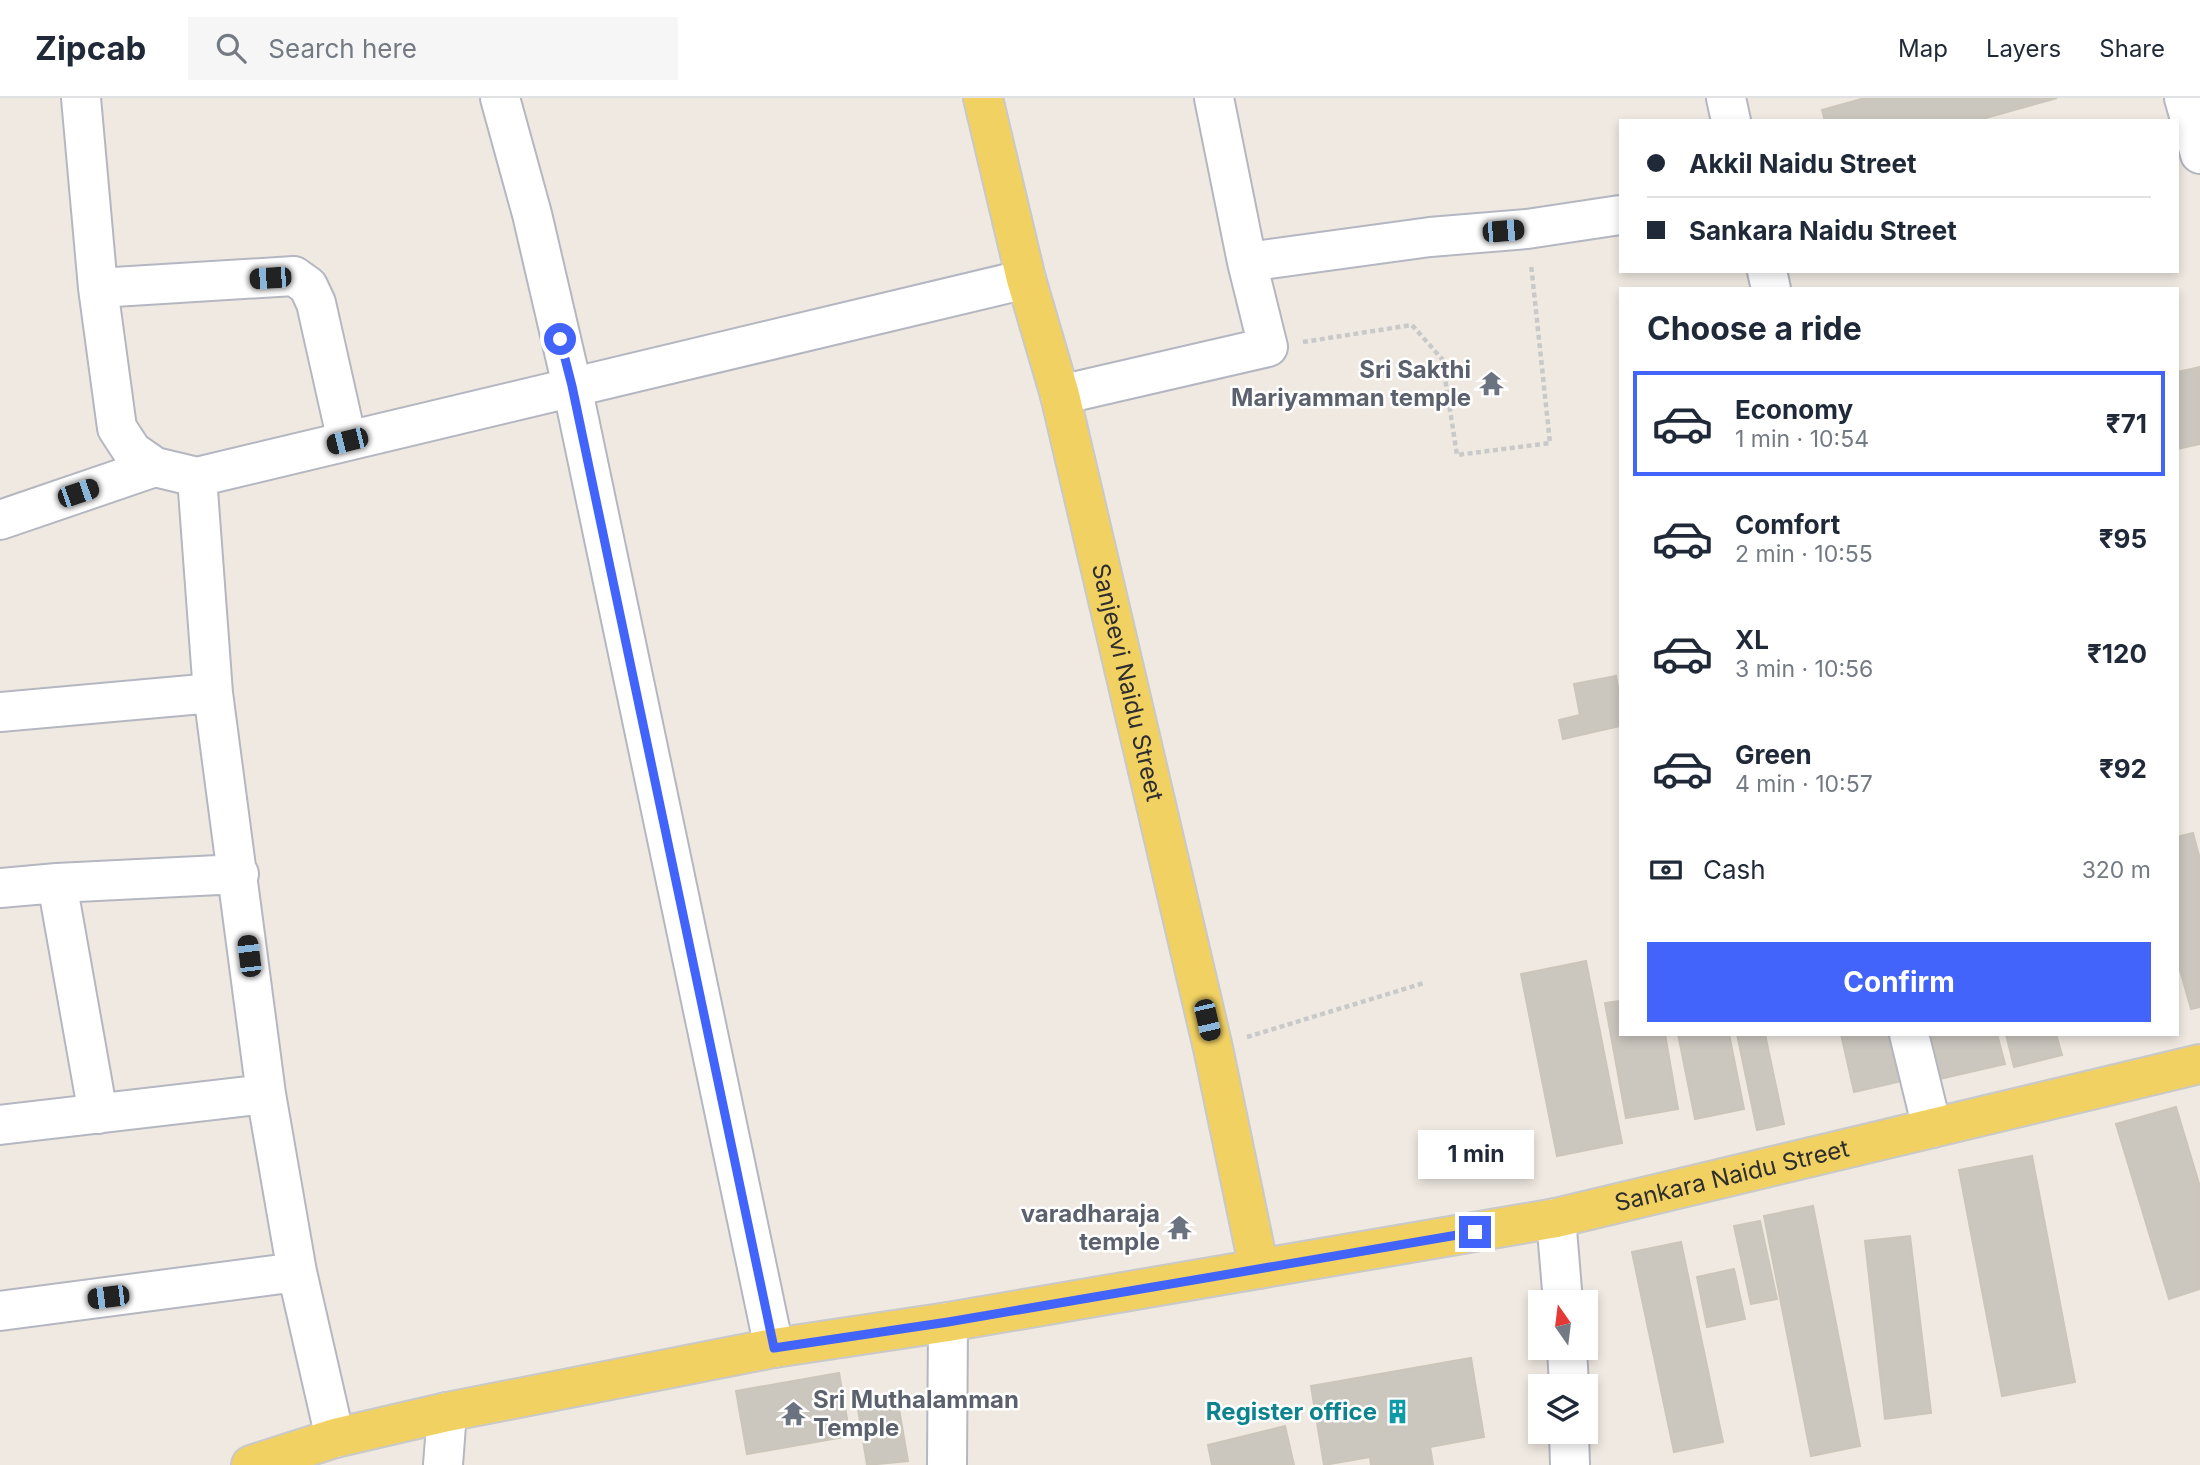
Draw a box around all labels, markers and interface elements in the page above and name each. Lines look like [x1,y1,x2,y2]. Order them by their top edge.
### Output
search box [188,17,678,80]
text: Zipcab [35,28,146,68]
icon: search [212,29,250,67]
text: Search here [268,33,417,64]
text: Map [1898,34,1948,63]
text: Layers [1986,34,2061,63]
text: Share [2099,34,2165,63]
text: Akkil Naidu Street [1689,148,1917,179]
text: Sankara Naidu Street [1689,215,1957,246]
car [1482,219,1525,243]
car [249,266,292,290]
text: Choose a ride [1647,309,1862,348]
route start [544,323,576,355]
place label: Sri Sakthi Mariyamman temple [1231,355,1471,412]
temple icon: Sri Sakthi Mariyamman temple [1477,370,1505,398]
icon: car [1651,392,1714,455]
text: Economy [1735,394,1853,425]
text: ₹71 [2106,408,2147,439]
text: 1 min · 10:54 [1735,425,1869,453]
car [325,426,370,456]
car [55,476,102,510]
icon: car [1651,507,1714,570]
text: Comfort [1735,509,1840,540]
text: ₹95 [2099,523,2147,554]
text: 2 min · 10:55 [1735,540,1873,568]
street label: Sanjeevi Naidu Street [1086,560,1170,804]
icon: car [1651,622,1714,685]
text: XL [1735,624,1769,655]
text: ₹120 [2087,638,2147,669]
text: 3 min · 10:56 [1735,655,1873,683]
icon: car [1651,737,1714,800]
text: Green [1735,739,1812,770]
text: ₹92 [2099,753,2147,784]
text: 4 min · 10:57 [1735,770,1873,798]
icon: cash [1647,851,1685,889]
text: Cash [1703,854,1766,885]
text: 320 m [2082,856,2151,884]
car [237,934,262,978]
button: Confirm [1647,942,2151,1022]
car [1193,997,1222,1043]
callout: 1 min [1417,1130,1533,1180]
street label: Sankara Naidu Street [1612,1133,1852,1217]
text: 1 min [1448,1140,1504,1168]
place label: varadharaja temple [1021,1199,1160,1256]
temple icon: varadharaja temple [1166,1214,1194,1242]
route end [1459,1216,1491,1248]
car [86,1284,131,1310]
north arrow [1528,1290,1598,1360]
map controls [1528,1290,1598,1444]
button: layers [1528,1374,1598,1444]
place label: Sri Muthalamman Temple [813,1385,1019,1442]
place label: Register office [1206,1397,1377,1426]
building icon: Register office [1383,1398,1411,1426]
temple icon: Sri Muthalamman Temple [779,1400,807,1428]

